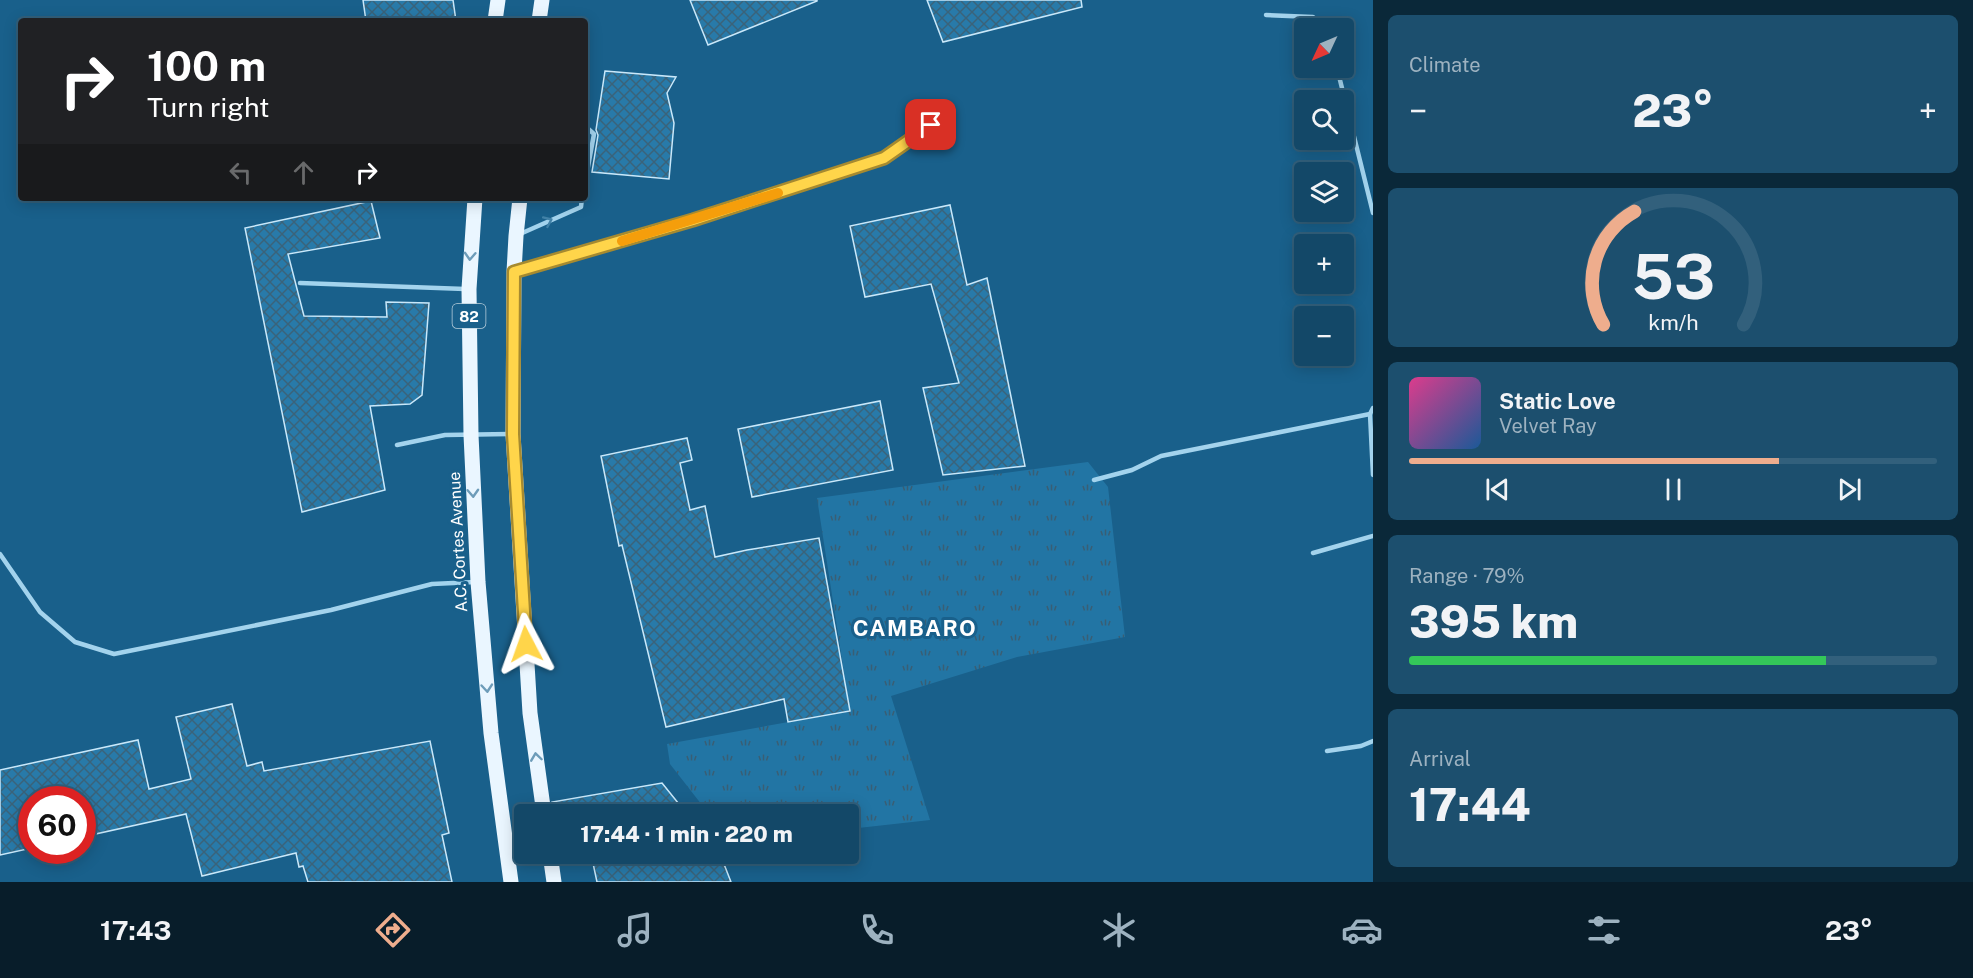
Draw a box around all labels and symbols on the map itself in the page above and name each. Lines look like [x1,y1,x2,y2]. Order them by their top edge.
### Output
north arrow [1294,18,1354,78]
pin [905,99,956,150]
one-way arrow [542,217,553,229]
one-way arrow [464,252,477,261]
road number: 82 [452,304,486,328]
street label: A.C. Cortes Avenue [445,471,471,613]
one-way arrow [467,489,480,498]
position arrow [494,612,558,676]
district label: CAMBARO [853,615,977,641]
one-way arrow [480,683,493,692]
one-way arrow [531,752,543,761]
speed limit sign: 60 [18,786,96,864]

